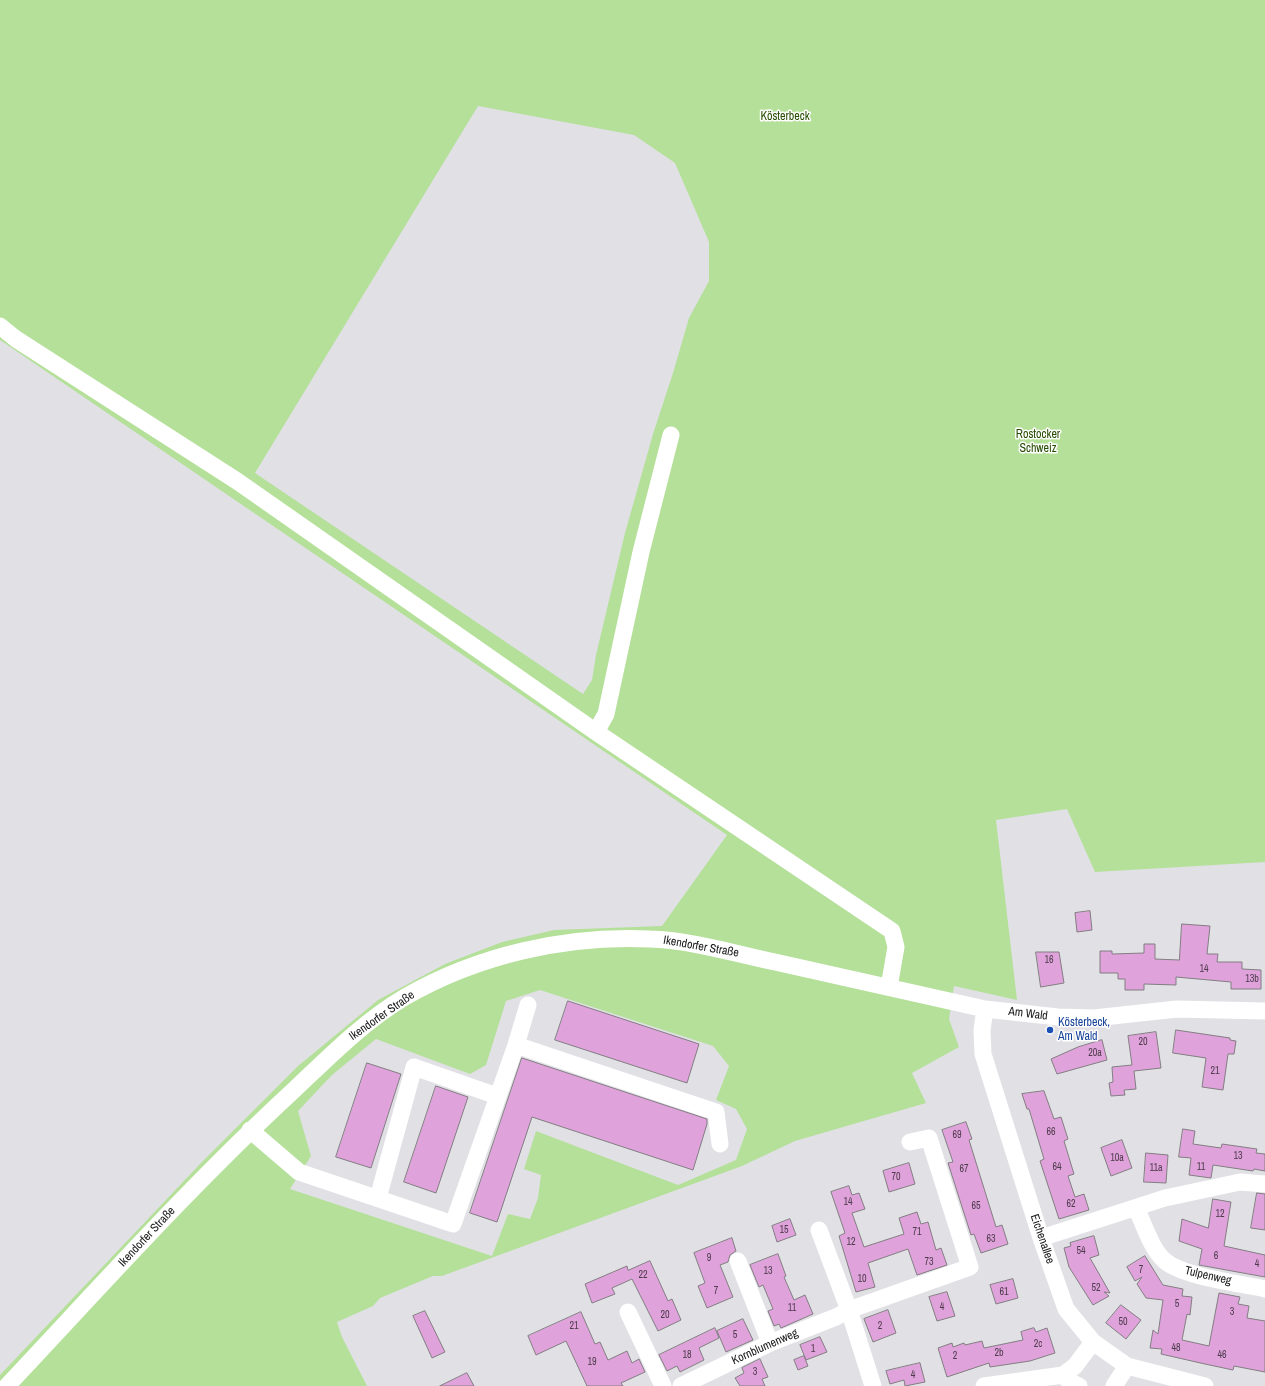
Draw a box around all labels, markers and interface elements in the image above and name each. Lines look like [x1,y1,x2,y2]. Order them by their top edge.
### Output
park label: Kösterbeck [760,110,810,124]
park label: Rostocker Schweiz [1016,428,1060,456]
street label: Ikendorfer Straße [662,933,740,961]
house number: 16 [1044,954,1054,966]
house number: 14 [1199,963,1209,975]
house number: 13b [1245,973,1259,985]
street label: Ikendorfer Straße [347,988,417,1044]
street label: Am Wald [1007,1004,1049,1024]
place label: Kösterbeck, Am Wald [1058,1016,1110,1044]
marker: Kösterbeck, Am Wald [1045,1025,1055,1035]
house number: 20 [1138,1036,1148,1048]
house number: 20a [1088,1047,1102,1059]
house number: 21 [1210,1065,1220,1077]
house number: 66 [1046,1126,1056,1138]
house number: 69 [952,1129,962,1141]
house number: 13 [1233,1150,1243,1162]
house number: 10a [1110,1152,1124,1164]
house number: 64 [1052,1161,1062,1173]
house number: 11 [1197,1161,1205,1173]
house number: 11a [1149,1162,1163,1174]
house number: 67 [959,1163,969,1175]
house number: 70 [891,1171,901,1183]
house number: 14 [843,1196,853,1208]
house number: 62 [1066,1198,1076,1210]
house number: 65 [971,1200,981,1212]
street label: Ikendorfer Straße [116,1204,178,1270]
house number: 12 [1215,1208,1225,1220]
street label: Eichenallee [1027,1212,1057,1266]
house number: 15 [779,1224,789,1236]
house number: 71 [912,1226,922,1238]
house number: 63 [986,1233,996,1245]
house number: 12 [846,1236,856,1248]
house number: 54 [1076,1245,1086,1257]
house number: 6 [1214,1250,1218,1262]
house number: 9 [707,1252,711,1264]
house number: 73 [924,1256,934,1268]
house number: 4 [1255,1258,1259,1270]
house number: 7 [1139,1264,1143,1276]
street label: Tulpenweg [1183,1264,1233,1288]
house number: 13 [763,1265,773,1277]
house number: 22 [638,1269,648,1281]
house number: 10 [857,1273,867,1285]
house number: 52 [1091,1282,1101,1294]
house number: 7 [714,1285,718,1297]
house number: 61 [999,1286,1009,1298]
house number: 5 [1175,1298,1179,1310]
house number: 4 [940,1301,944,1313]
house number: 11 [788,1302,796,1314]
house number: 3 [1230,1306,1234,1318]
house number: 20 [660,1309,670,1321]
house number: 50 [1118,1316,1128,1328]
house number: 21 [569,1320,579,1332]
house number: 2 [878,1320,882,1332]
street label: Kornblumenweg [730,1326,800,1368]
house number: 5 [733,1329,737,1341]
house number: 2c [1034,1338,1042,1350]
house number: 48 [1171,1342,1181,1354]
house number: 1 [811,1343,815,1355]
house number: 2b [994,1347,1004,1359]
house number: 18 [682,1349,692,1361]
house number: 46 [1217,1349,1227,1361]
house number: 2 [953,1350,957,1362]
house number: 19 [587,1356,597,1368]
house number: 3 [753,1366,757,1378]
house number: 4 [911,1369,915,1381]

